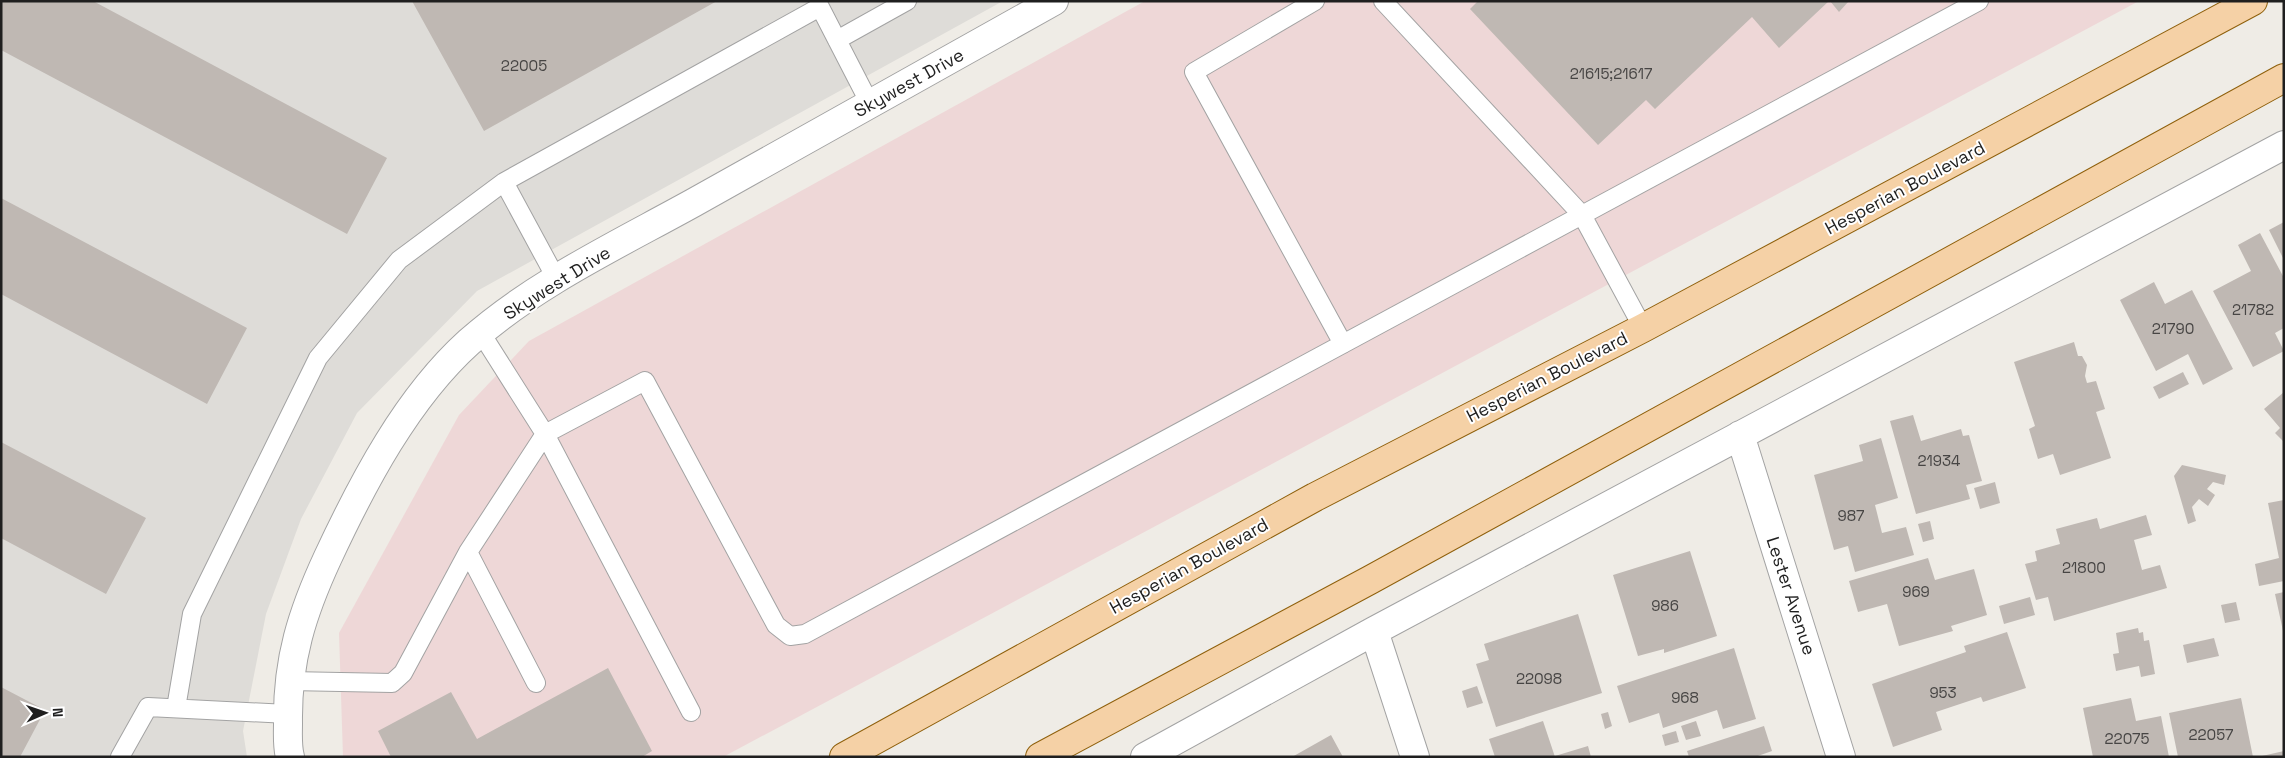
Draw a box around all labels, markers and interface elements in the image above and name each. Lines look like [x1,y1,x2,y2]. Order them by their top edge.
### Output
street label: Skywest Drive [850,43,968,122]
house number: 22005 [501,56,547,75]
house number: 21615;21617 [1570,64,1652,83]
street label: Hesperian Boulevard [1821,136,1989,239]
street label: Skywest Drive [499,241,615,325]
house number: 21782 [2232,300,2274,319]
house number: 21790 [2152,319,2194,338]
street label: Hesperian Boulevard [1462,326,1631,427]
house number: 21934 [1918,451,1960,470]
house number: 987 [1838,506,1864,525]
street label: Hesperian Boulevard [1105,512,1272,619]
street label: Lester Avenue [1762,534,1821,658]
house number: 21800 [2062,558,2106,577]
house number: 969 [1902,582,1930,601]
house number: 986 [1651,596,1679,615]
house number: 22098 [1516,669,1562,688]
house number: 953 [1929,683,1957,702]
north arrow [20,688,70,738]
house number: 968 [1671,688,1699,707]
text: N [49,708,67,718]
house number: 22057 [2189,725,2233,744]
house number: 22075 [2105,729,2149,748]

